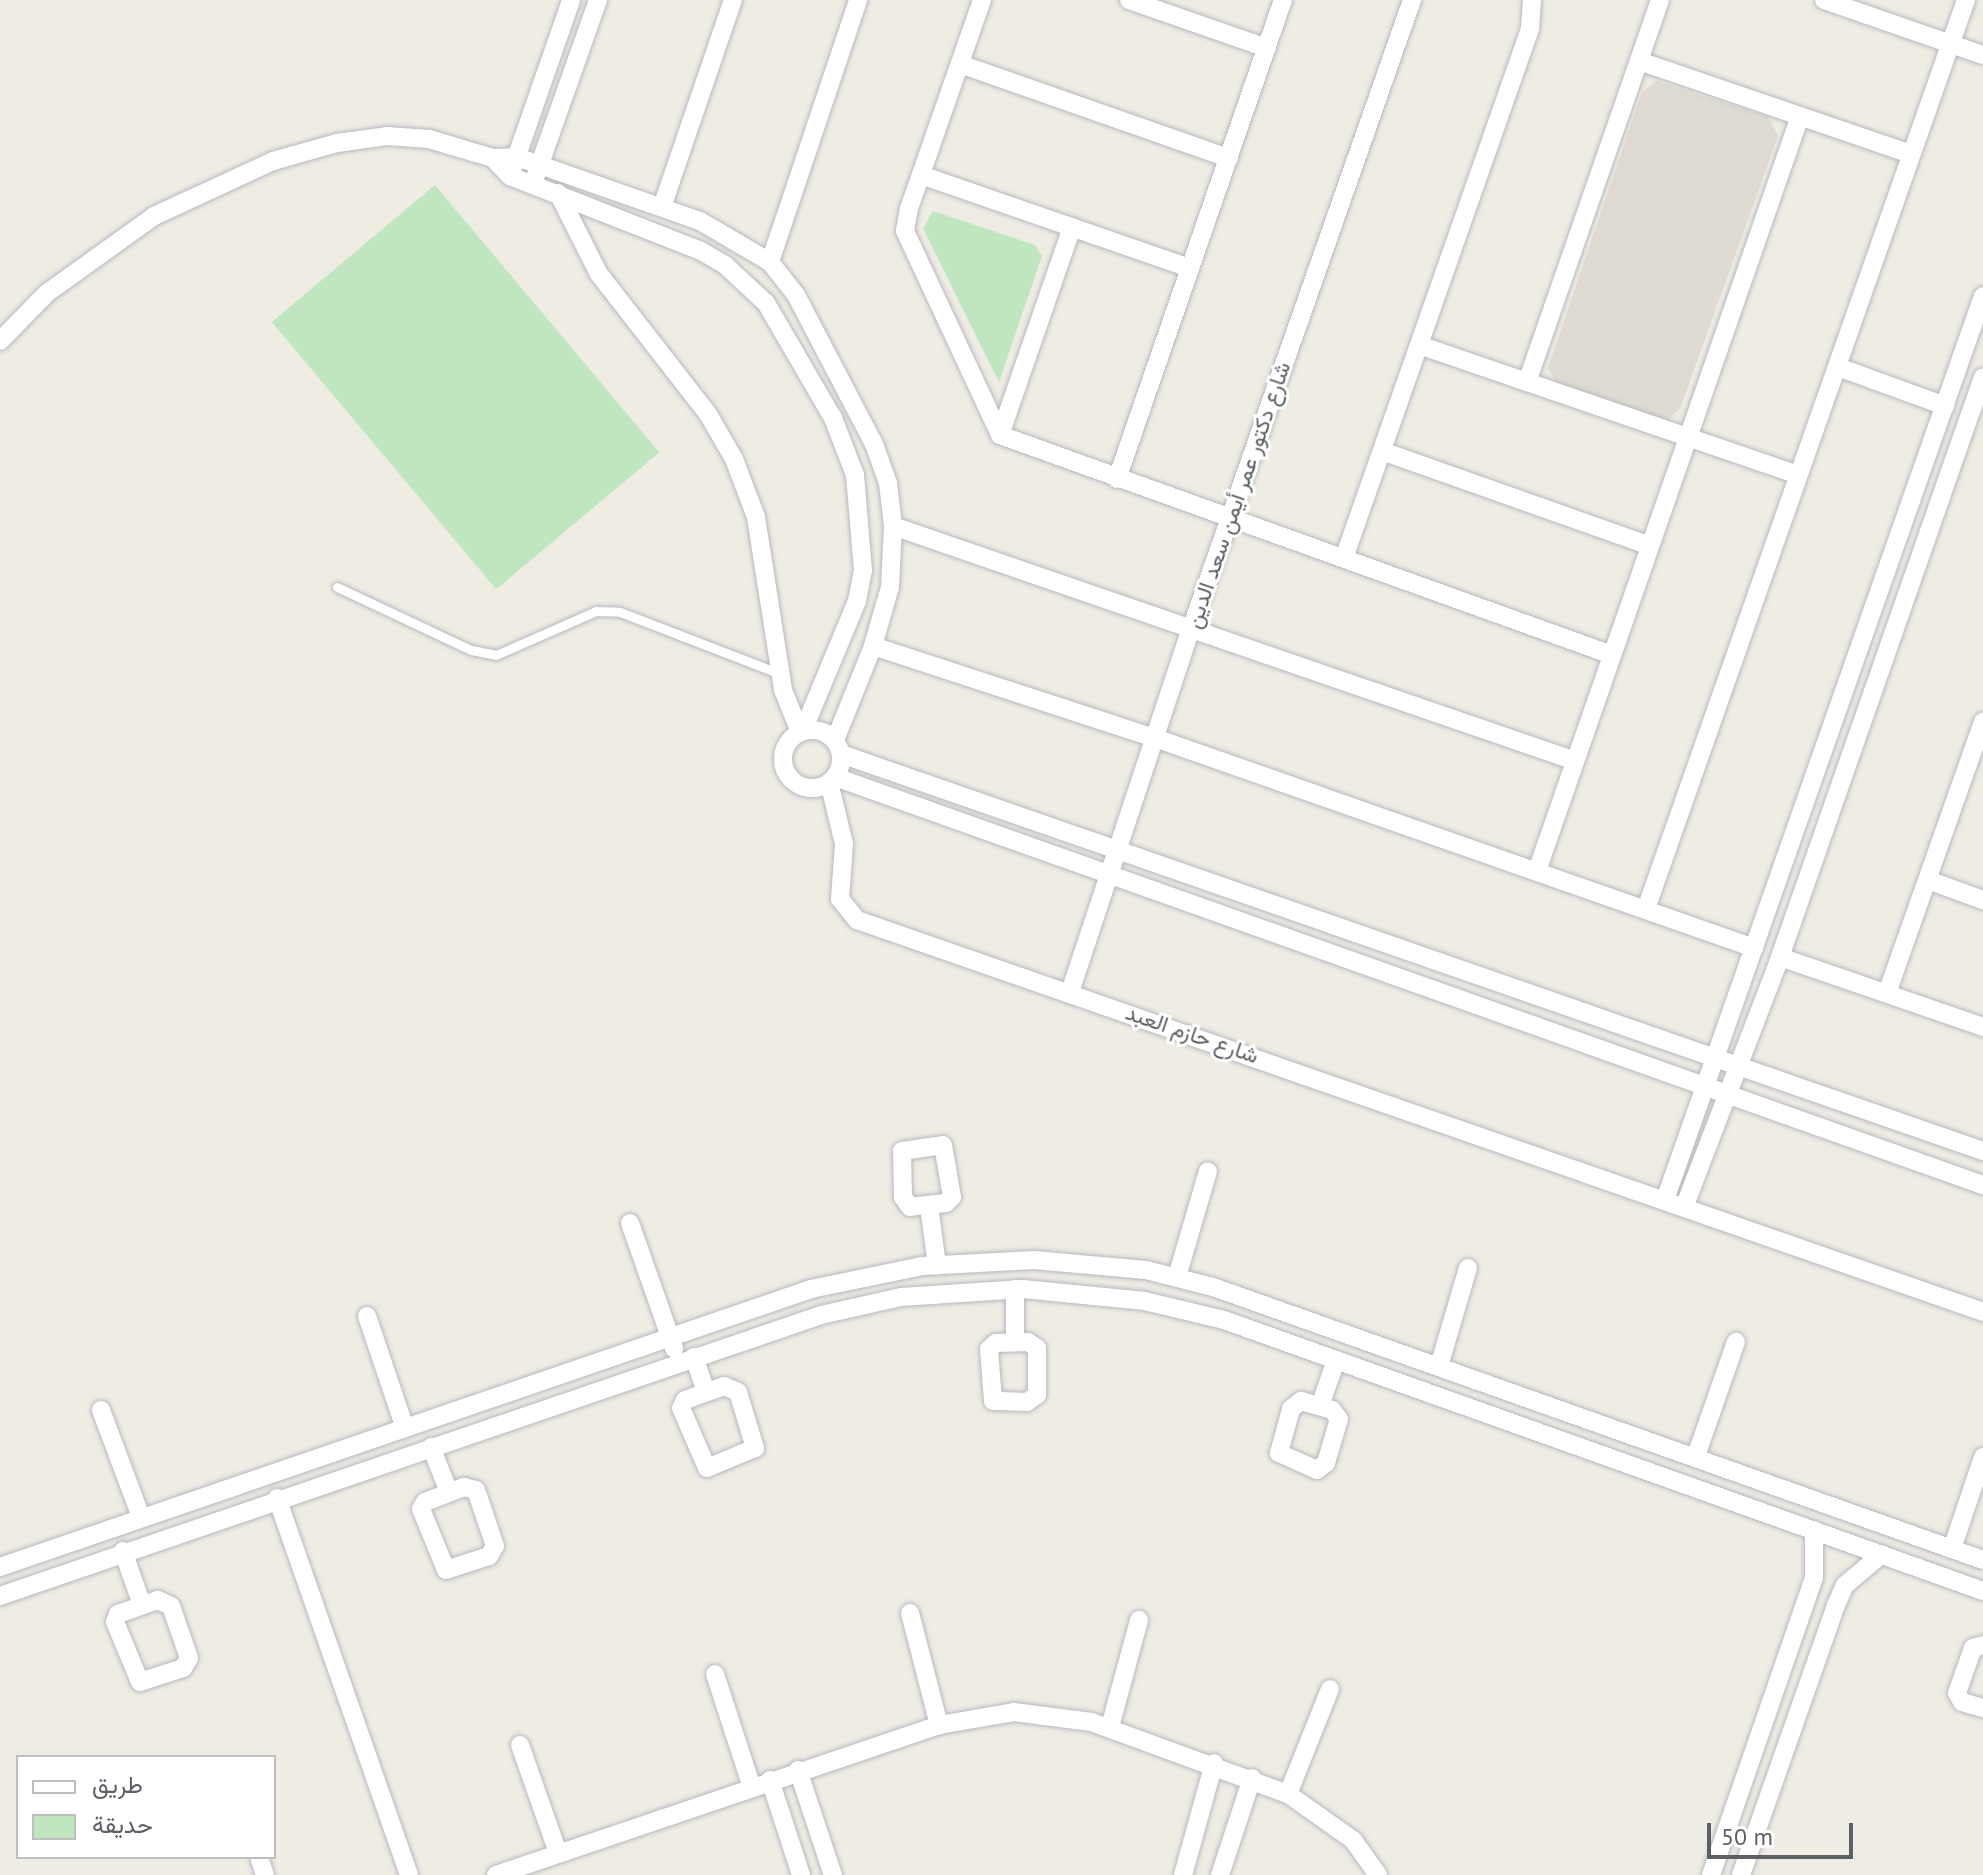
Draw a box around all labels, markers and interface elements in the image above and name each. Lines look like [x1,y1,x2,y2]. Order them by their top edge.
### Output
street label: شارع دكتور عمر أيمن سعد الدين [1180,358,1296,632]
street label: شارع حازم العبد [1122,999,1262,1069]
legend [16,1755,276,1859]
text: طريق [92,1769,143,1800]
scale bar [1711,1807,1857,1857]
text: حديقة [92,1809,153,1840]
text: 50 m [1721,1821,1773,1852]

